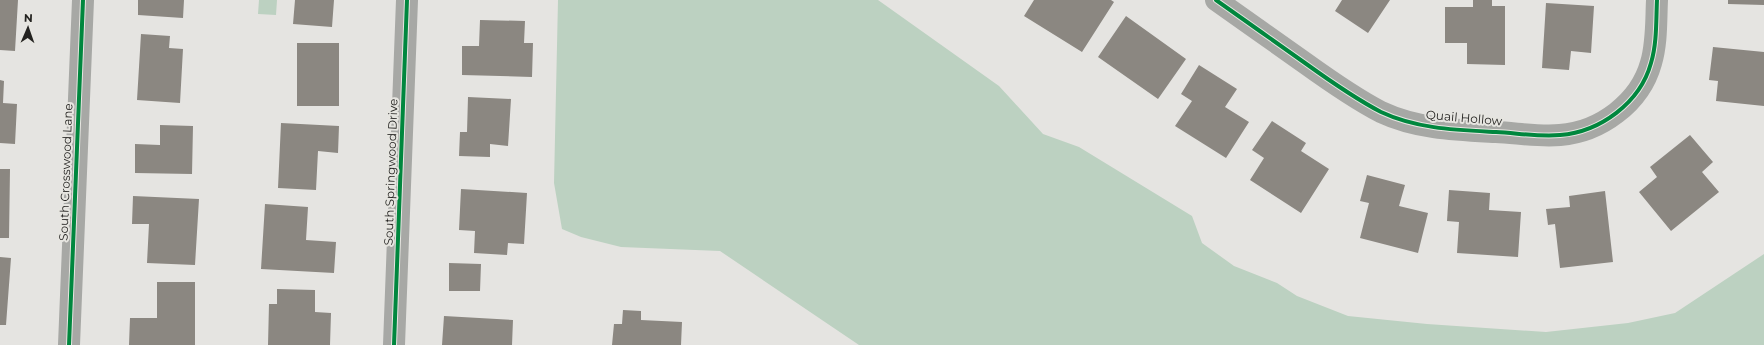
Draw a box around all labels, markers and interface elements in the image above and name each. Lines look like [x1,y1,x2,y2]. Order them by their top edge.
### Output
north arrow [8,8,48,48]
text: N [24,11,33,25]
street label: South Springwood Drive [380,98,401,246]
street label: South Crosswood Lane [56,103,75,241]
street label: Quail Hollow [1425,107,1503,128]

